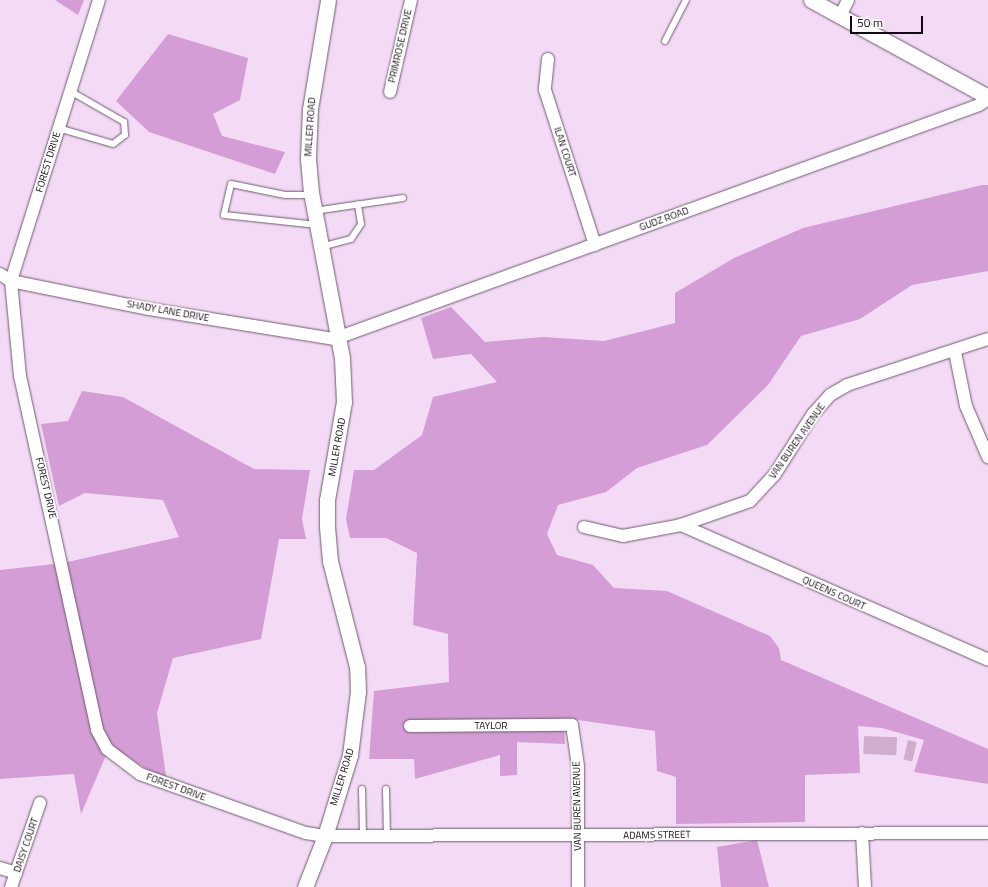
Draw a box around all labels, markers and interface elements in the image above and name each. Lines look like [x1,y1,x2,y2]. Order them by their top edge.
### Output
street label: PRIMROSE DRIVE [386,8,414,84]
scale bar [852,8,925,34]
text: 50 m [857,13,883,32]
street label: MILLER ROAD [302,97,318,157]
street label: ILAN COURT [551,125,579,179]
street label: FOREST DRIVE [33,130,63,194]
street label: GUDZ ROAD [638,205,690,233]
street label: SHADY LANE DRIVE [126,298,210,324]
street label: VAN BUREN AVENUE [766,401,828,481]
street label: MILLER ROAD [326,417,348,477]
street label: FOREST DRIVE [33,456,59,520]
street label: QUEENS COURT [800,574,868,612]
street label: TAYLOR [475,720,507,732]
street label: MILLER ROAD [328,747,356,807]
street label: VAN BUREN AVENUE [570,761,584,851]
street label: FOREST DRIVE [144,771,208,803]
street label: DAISY COURT [11,816,41,874]
street label: ADAMS STREET [623,828,691,842]

